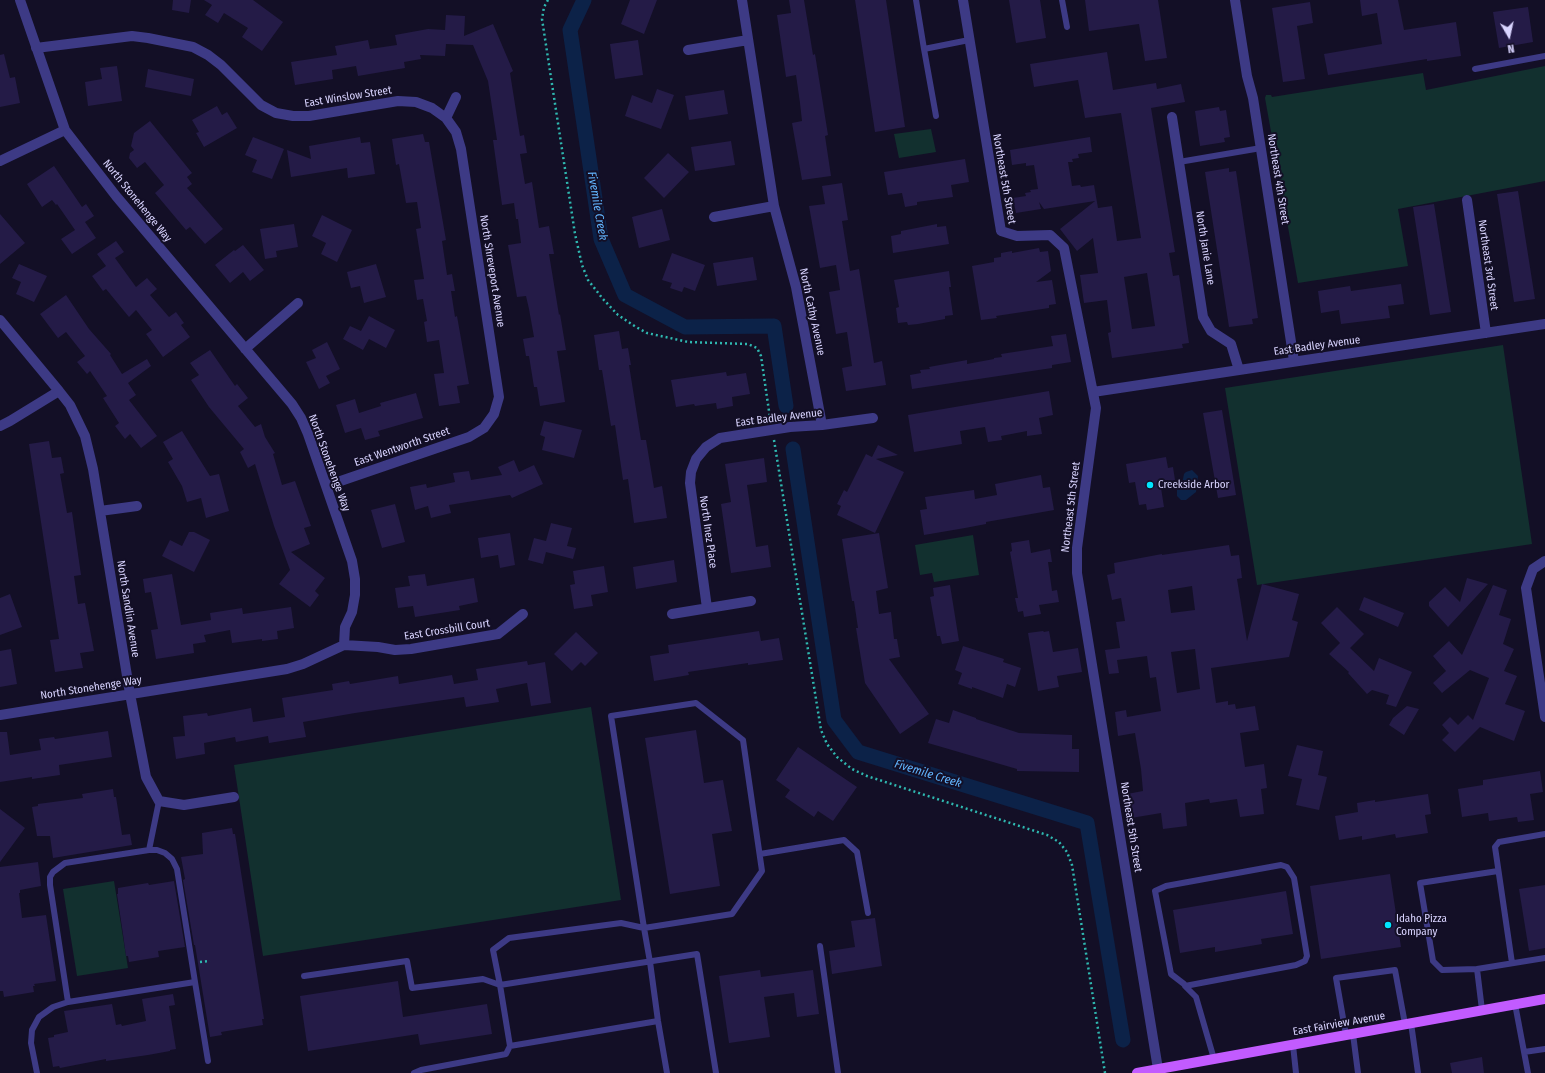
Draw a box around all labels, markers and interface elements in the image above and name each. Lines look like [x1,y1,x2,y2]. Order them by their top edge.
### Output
north arrow [1489,16,1529,56]
text: N [1507,41,1515,55]
street label: East Winslow Street [303,84,393,110]
street label: Northeast 5th Street [990,133,1018,225]
street label: Northeast 4th Street [1264,133,1292,225]
street label: North Stonehenge Way [100,157,174,245]
water label: Fivemile Creek [584,171,610,241]
street label: North Janie Lane [1193,210,1217,286]
street label: North Shreveport Avenue [477,214,507,328]
street label: Northeast 3rd Street [1475,219,1501,311]
street label: North Cathy Avenue [796,267,828,357]
street label: East Badley Avenue [1273,333,1361,359]
street label: East Badley Avenue [735,406,823,430]
street label: North Stonehenge Way [305,413,353,513]
street label: East Wentworth Street [353,424,451,470]
street label: Northeast 5th Street [1059,461,1083,553]
place label: Creekside Arbor [1158,478,1229,492]
marker: Creekside Arbor [1145,480,1155,490]
street label: North Inez Place [696,495,720,569]
street label: North Sandlin Avenue [114,560,142,658]
street label: East Crossbill Court [403,617,491,643]
street label: North Stonehenge Way [39,673,143,703]
water label: Fivemile Creek [893,757,963,791]
street label: Northeast 5th Street [1117,781,1145,873]
place label: Idaho Pizza Company [1396,912,1447,938]
marker: Idaho Pizza Company [1383,920,1393,930]
street label: East Fairview Avenue [1292,1009,1386,1039]

